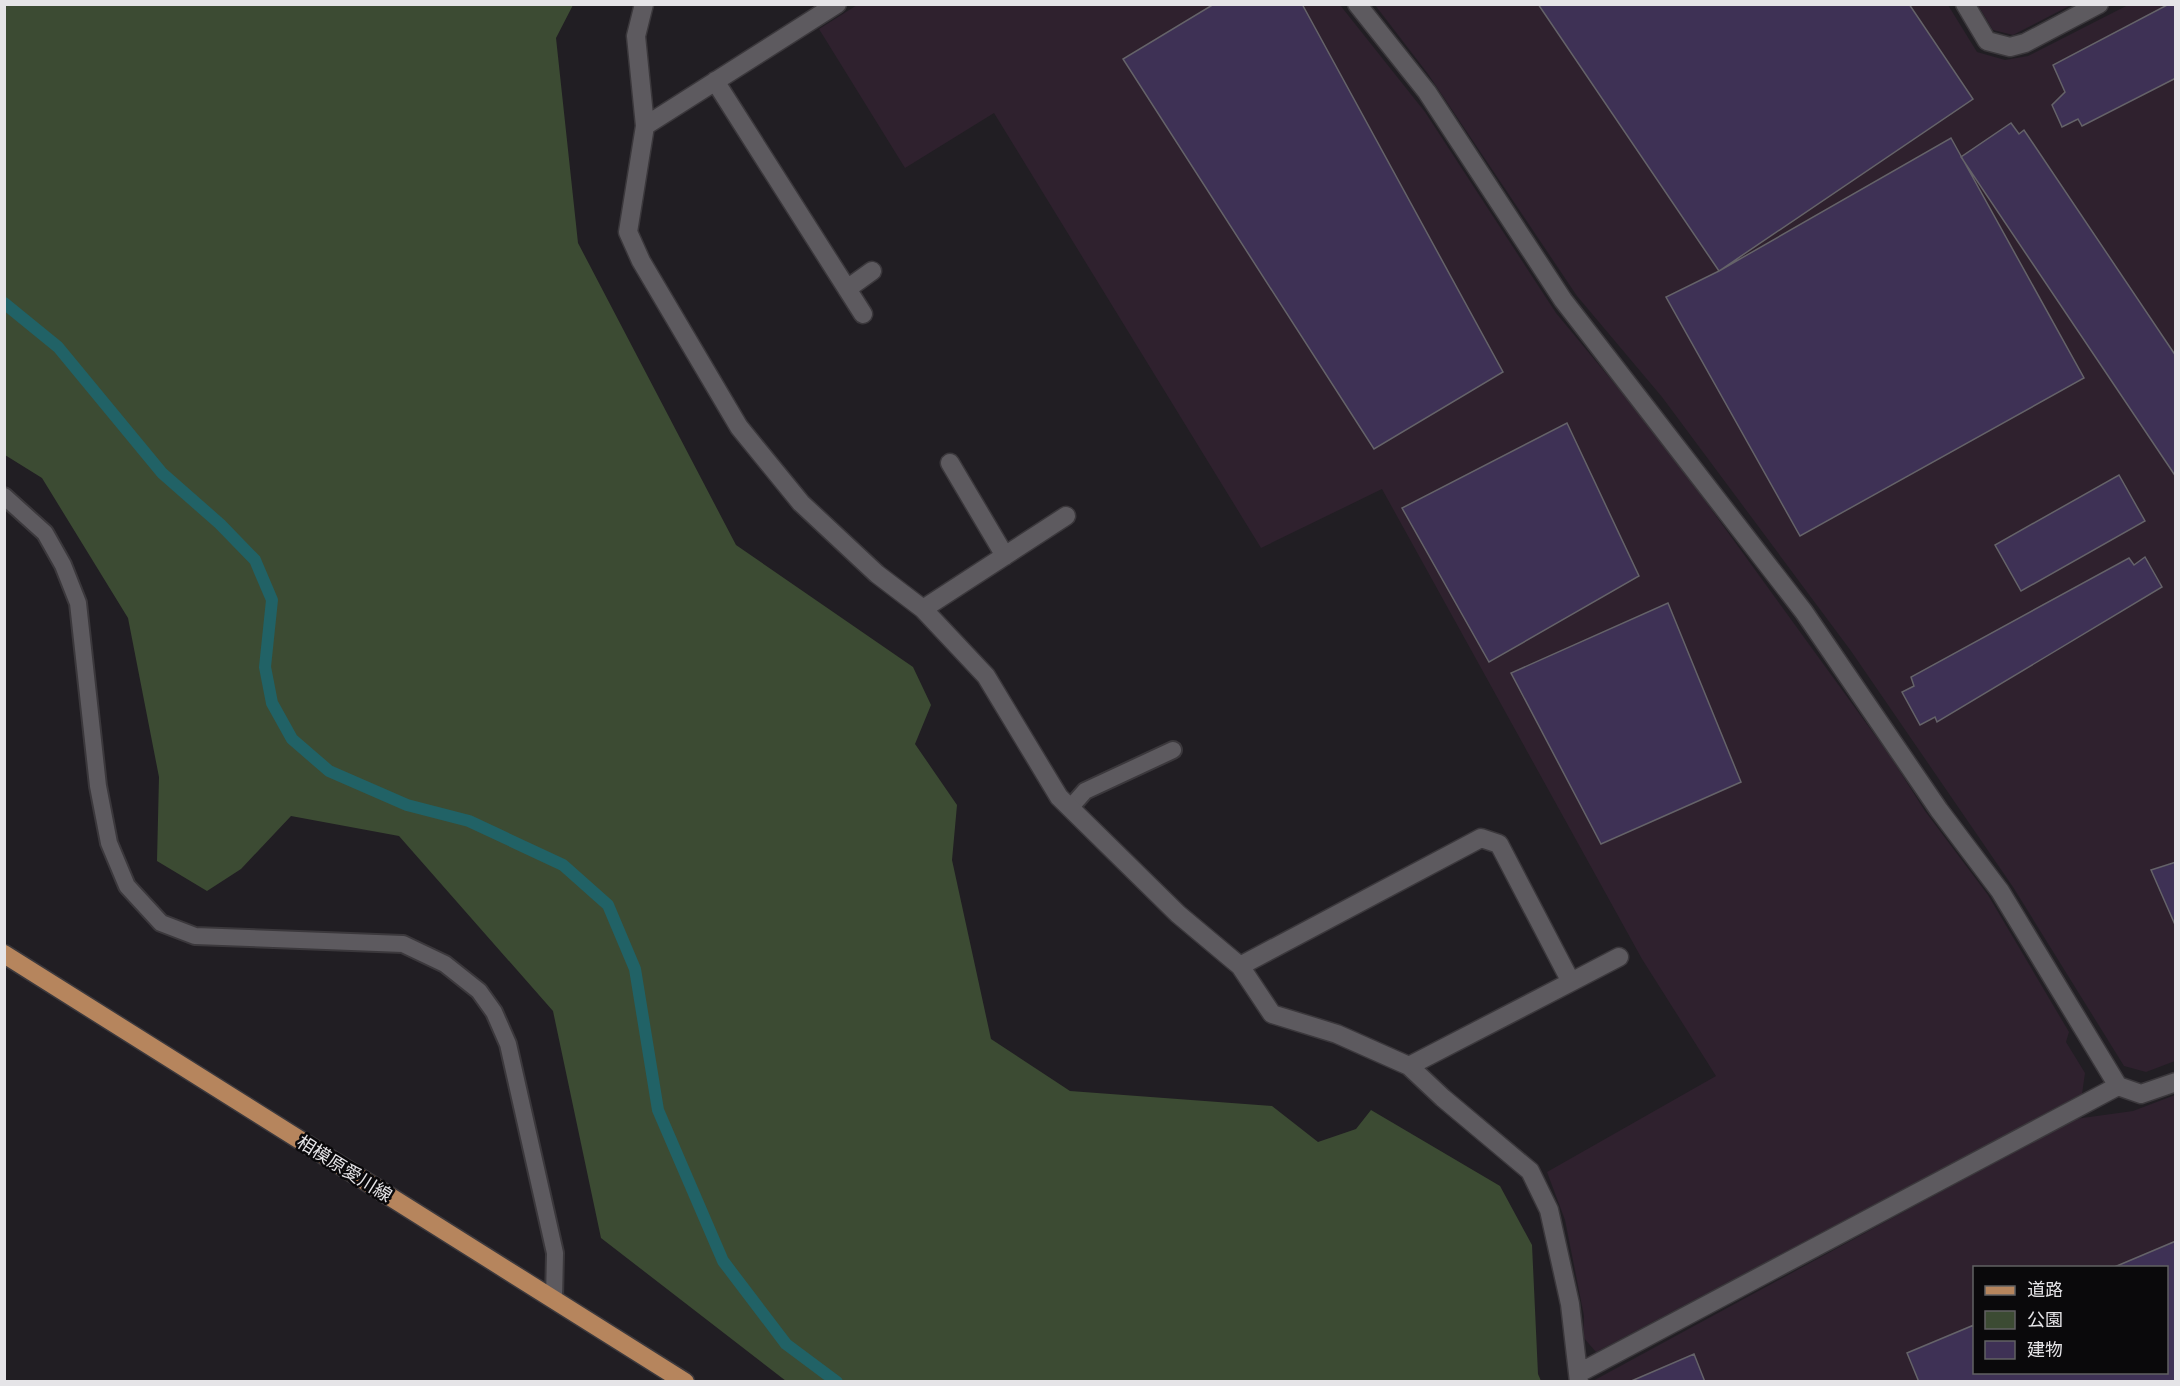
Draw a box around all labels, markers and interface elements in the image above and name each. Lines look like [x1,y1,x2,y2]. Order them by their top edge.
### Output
street label: 相模原愛川線 [293,1130,397,1206]
legend [1973,1266,2168,1374]
text: 道路 [2027,1278,2063,1300]
text: 公園 [2027,1308,2063,1330]
text: 建物 [2027,1338,2063,1360]

